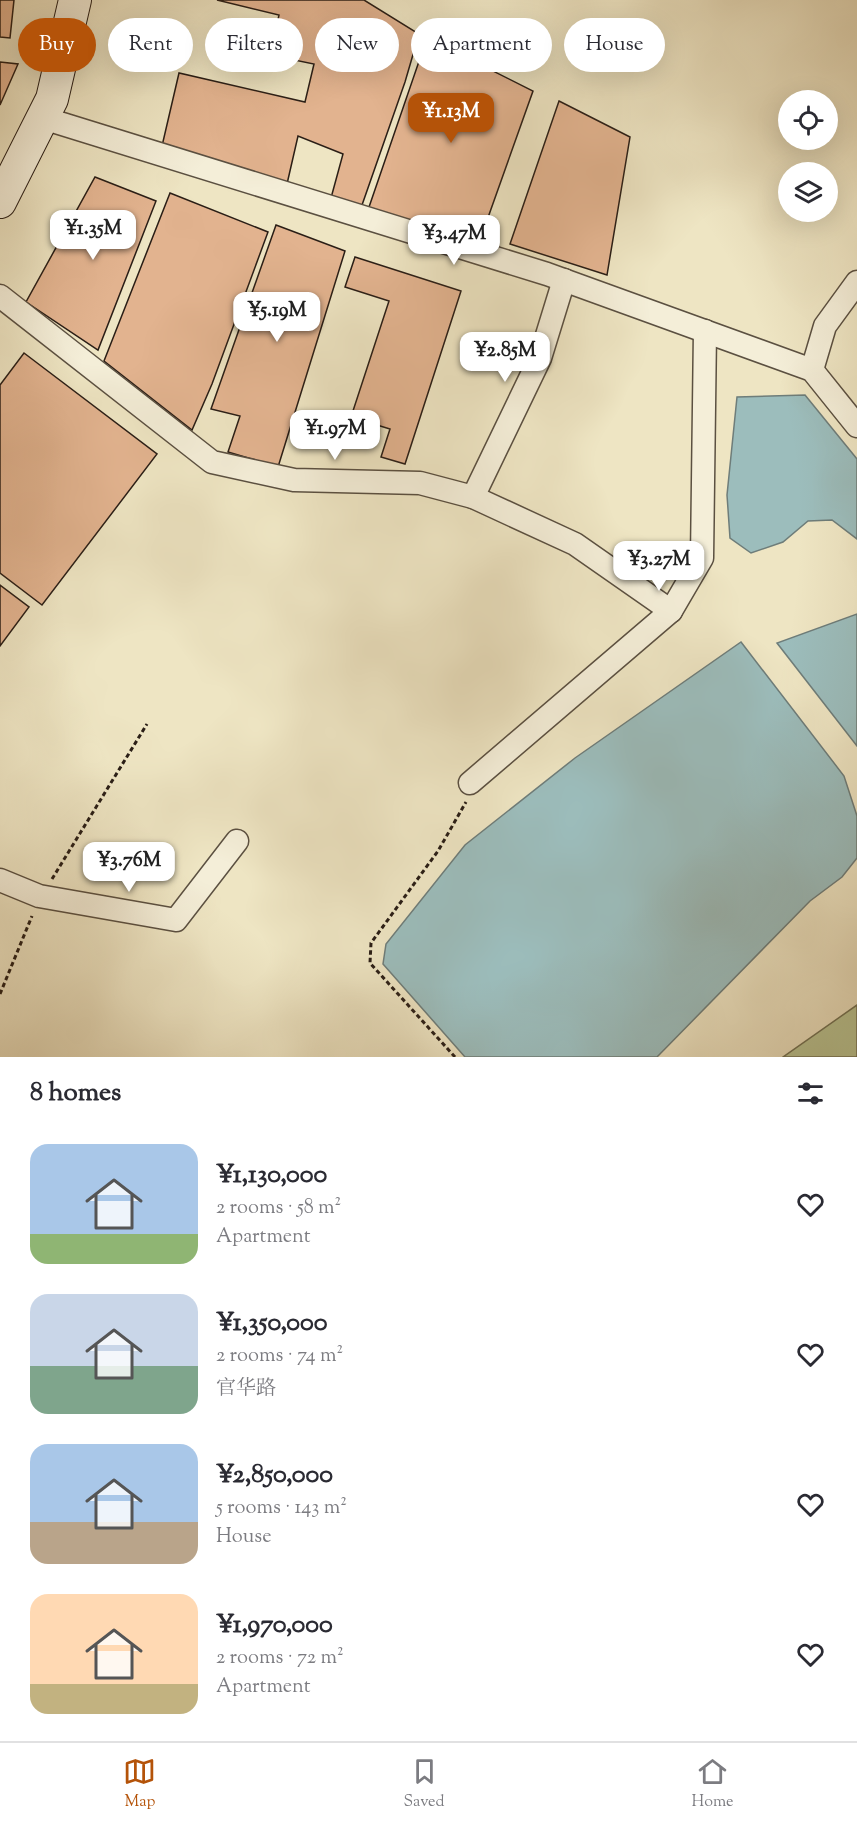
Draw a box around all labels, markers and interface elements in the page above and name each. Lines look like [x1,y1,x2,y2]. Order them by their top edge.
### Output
chip: Buy [18,18,96,72]
chip: Rent [108,18,193,72]
chip: Filters [205,18,303,72]
chip: New [315,18,399,72]
chip: Apartment [411,18,552,72]
chip: House [564,18,665,72]
map controls [778,90,838,222]
button: locate [778,90,838,150]
pin: ¥1.13M [402,93,500,144]
text: ¥1.13M [422,98,480,127]
button: layers [778,162,838,222]
pin: ¥1.35M [44,210,142,261]
text: ¥1.35M [64,215,122,244]
pin: ¥3.47M [405,215,503,266]
text: ¥3.47M [422,220,486,249]
pin: ¥5.19M [228,292,326,343]
text: ¥5.19M [247,297,307,326]
pin: ¥2.85M [456,332,554,383]
text: ¥2.85M [474,337,536,366]
pin: ¥1.97M [286,410,384,461]
text: ¥1.97M [304,415,366,444]
pin: ¥3.27M [610,541,708,592]
text: ¥3.27M [627,546,691,575]
pin: ¥3.76M [80,842,178,893]
text: ¥3.76M [97,847,161,876]
text: 8 homes [30,1075,121,1112]
icon: filters [794,1077,827,1110]
text: ¥1,130,000 [216,1157,327,1194]
icon: home [78,1168,150,1240]
icon: heart [794,1188,827,1221]
text: 2 rooms · 58 m² [216,1194,341,1223]
text: Apartment [216,1223,311,1252]
text: ¥1,350,000 [216,1305,328,1342]
icon: home [78,1318,150,1390]
icon: heart [794,1338,827,1371]
text: 2 rooms · 74 m² [216,1342,343,1371]
text: 官华路 [216,1375,276,1404]
text: ¥2,850,000 [216,1457,333,1494]
icon: home [78,1468,150,1540]
icon: heart [794,1488,827,1521]
text: 5 rooms · 143 m² [216,1494,347,1523]
text: House [216,1523,271,1552]
text: ¥1,970,000 [216,1607,333,1644]
icon: home [78,1618,150,1690]
icon: heart [794,1638,827,1671]
text: 2 rooms · 72 m² [216,1644,344,1673]
text: Apartment [216,1673,311,1702]
tab: Map [123,1755,156,1814]
tab: Saved [403,1755,445,1814]
tab: Home [692,1755,733,1814]

